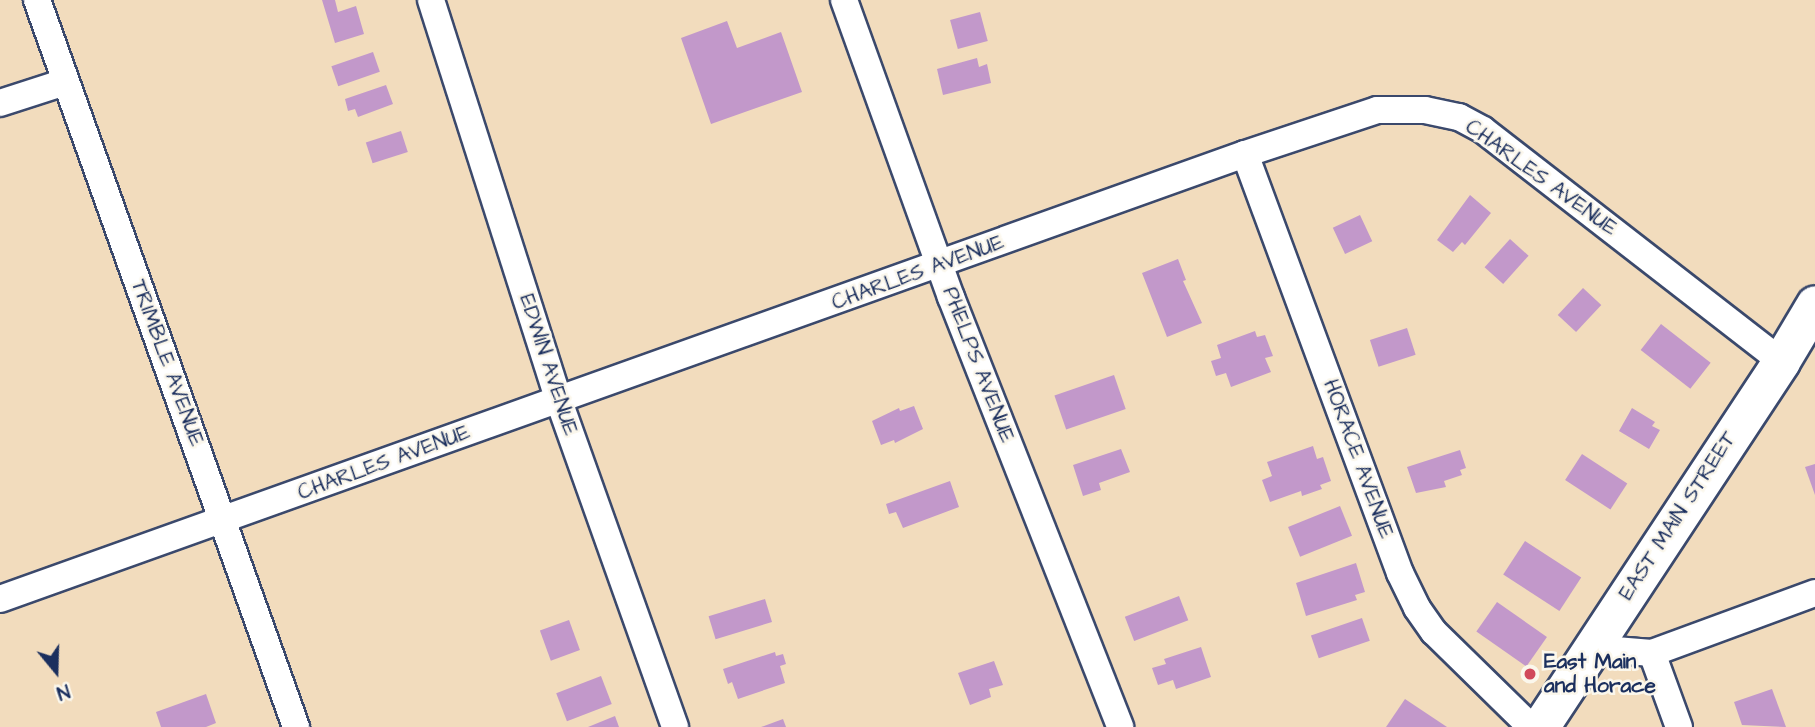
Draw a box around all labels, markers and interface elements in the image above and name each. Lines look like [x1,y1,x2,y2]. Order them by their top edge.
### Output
street label: CHARLES AVENUE [1460,115,1622,241]
street label: CHARLES AVENUE [829,230,1007,316]
street label: TRIMBLE AVENUE [125,276,209,450]
street label: PHELPS AVENUE [937,284,1019,446]
street label: EDWIN AVENUE [513,291,583,439]
street label: HORACE AVENUE [1318,376,1398,542]
street label: CHARLES AVENUE [295,420,473,506]
street label: EAST MAIN STREET [1614,427,1742,605]
north arrow [21,636,91,706]
place label: East Main and Horace [1544,649,1656,699]
marker: East Main and Horace [1522,666,1538,682]
text: N [53,677,73,706]

